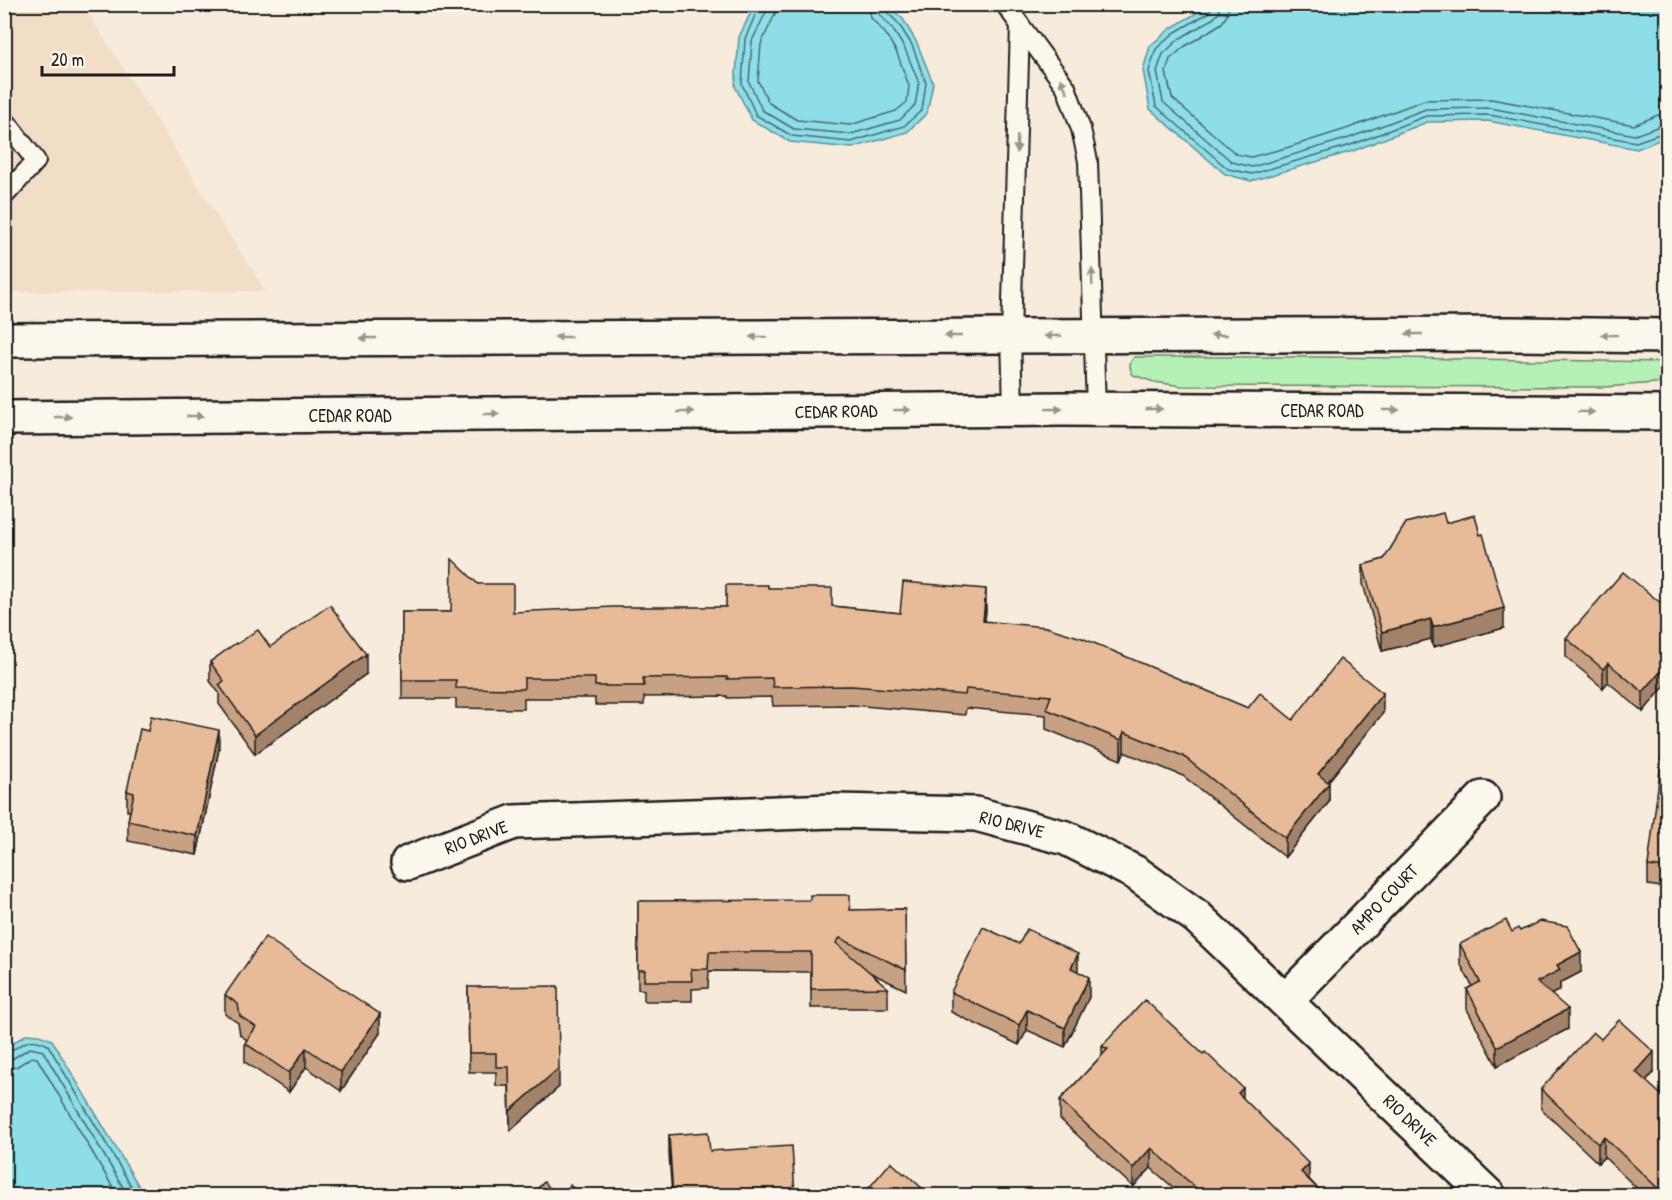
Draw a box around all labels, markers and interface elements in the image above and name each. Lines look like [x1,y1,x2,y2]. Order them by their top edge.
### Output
scale bar [42,39,174,77]
text: 20 m [51,47,84,72]
one-way arrow [1059,78,1069,95]
one-way arrow [1012,135,1021,154]
one-way arrow [1087,268,1097,287]
one-way arrow [1405,329,1424,339]
one-way arrow [1210,330,1229,340]
one-way arrow [1600,330,1619,340]
one-way arrow [943,331,962,341]
one-way arrow [1043,331,1062,341]
one-way arrow [748,332,767,342]
one-way arrow [358,333,377,343]
one-way arrow [553,333,572,342]
street label: CEDAR ROAD [794,398,878,424]
street label: CEDAR ROAD [1281,398,1364,423]
street label: CEDAR ROAD [309,403,392,428]
one-way arrow [1045,404,1064,414]
one-way arrow [1145,404,1164,414]
one-way arrow [893,405,912,415]
one-way arrow [1382,406,1401,415]
one-way arrow [677,407,696,417]
one-way arrow [1577,407,1596,417]
one-way arrow [482,409,501,419]
one-way arrow [186,411,205,421]
one-way arrow [53,412,72,422]
street label: RIO DRIVE [977,804,1047,844]
street label: RIO DRIVE [441,814,511,860]
street label: AMPO COURT [1344,858,1424,940]
street label: RIO DRIVE [1378,1088,1442,1152]

